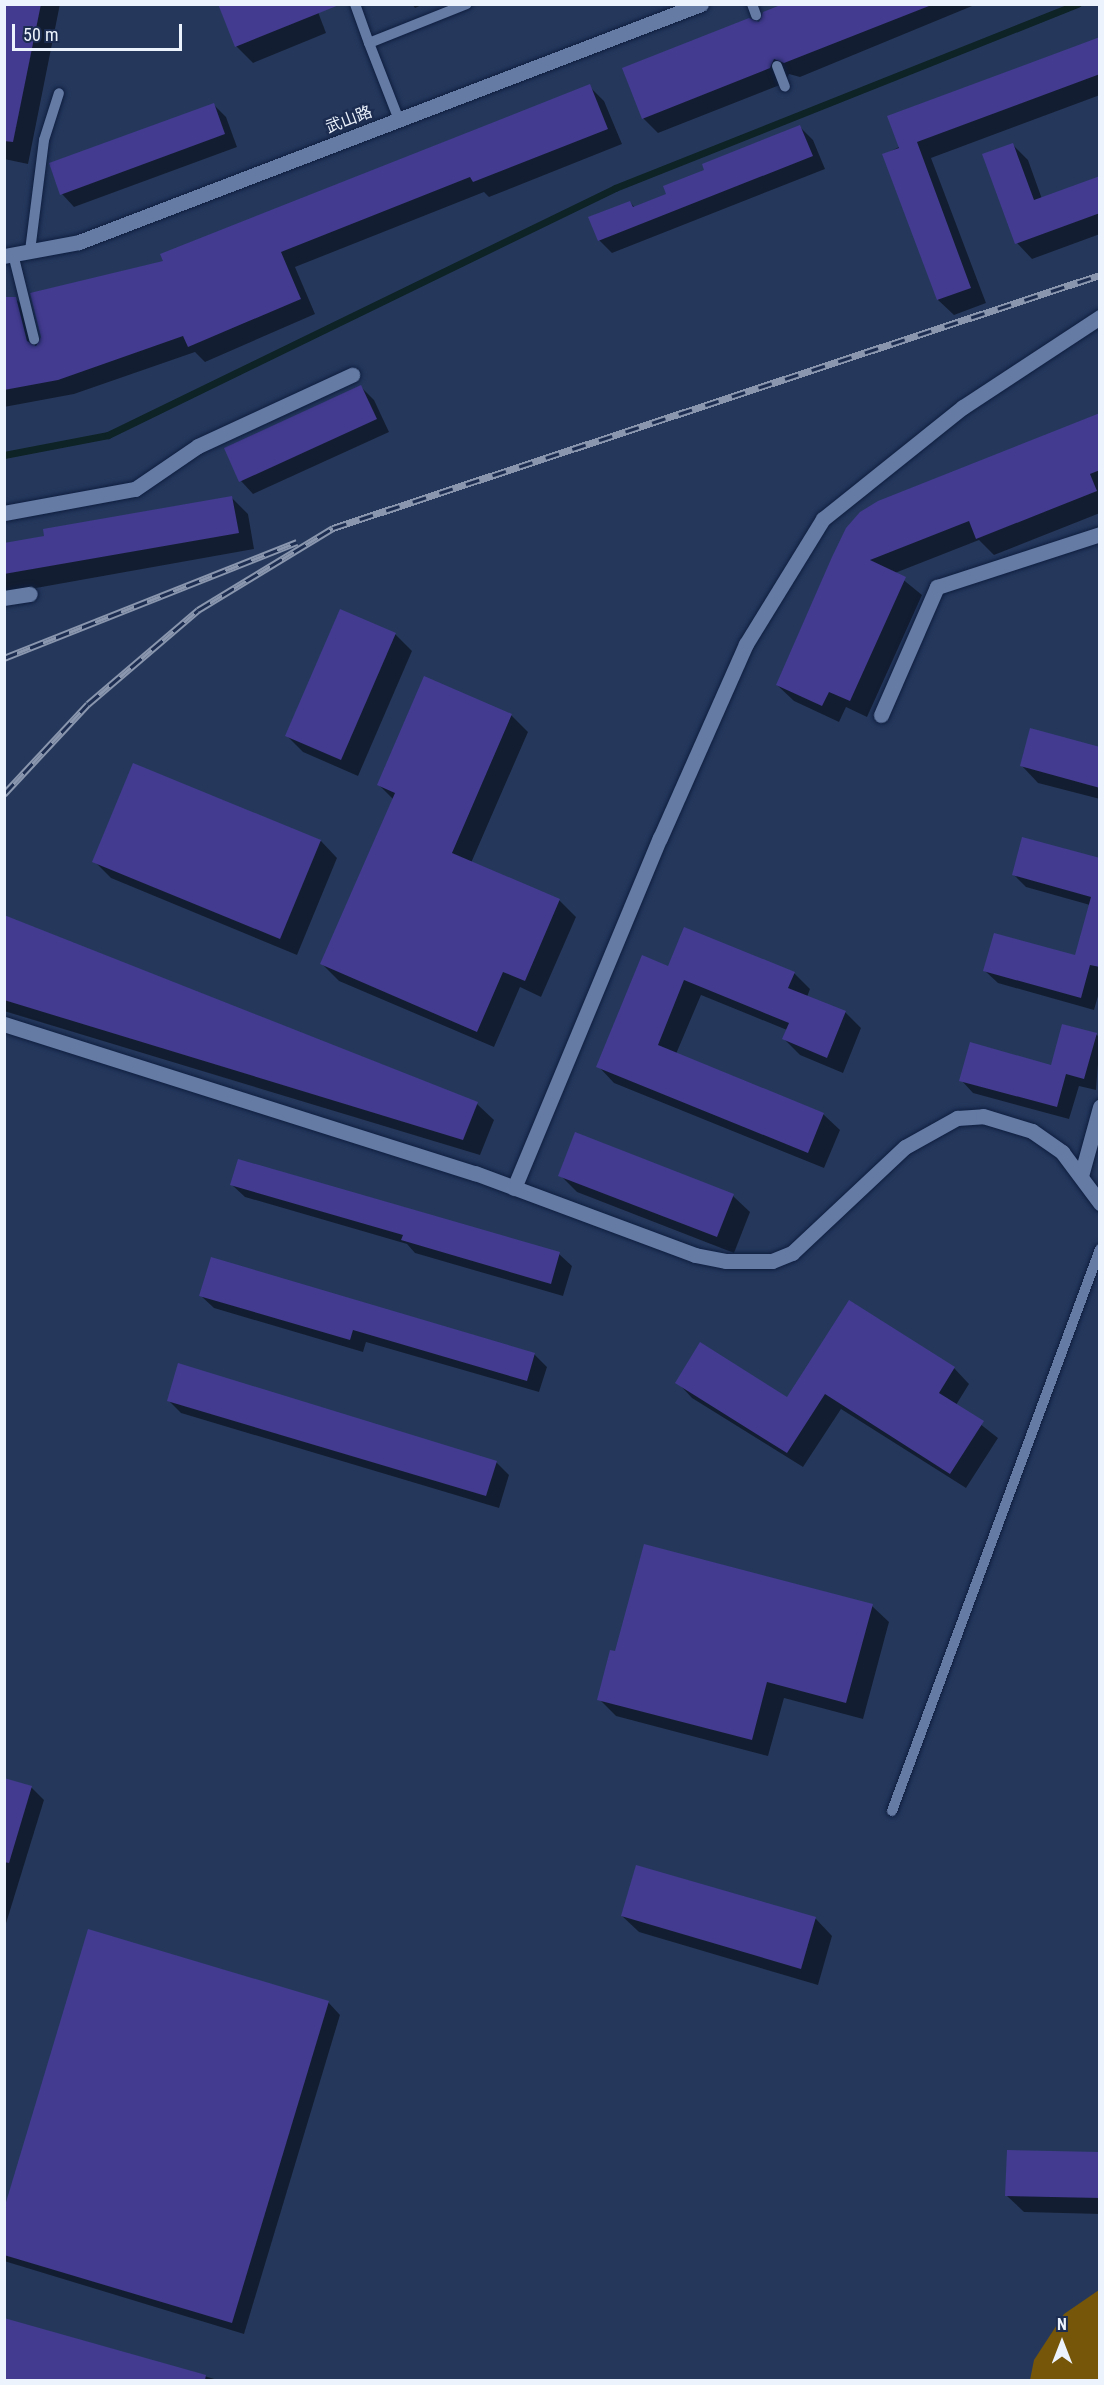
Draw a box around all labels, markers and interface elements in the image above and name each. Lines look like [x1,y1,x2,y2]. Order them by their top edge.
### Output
scale bar [15,12,184,50]
text: 50 m [23,24,58,45]
street label: 武山路 [323,102,375,138]
north arrow [1032,2313,1092,2373]
text: N [1057,2315,1067,2334]

